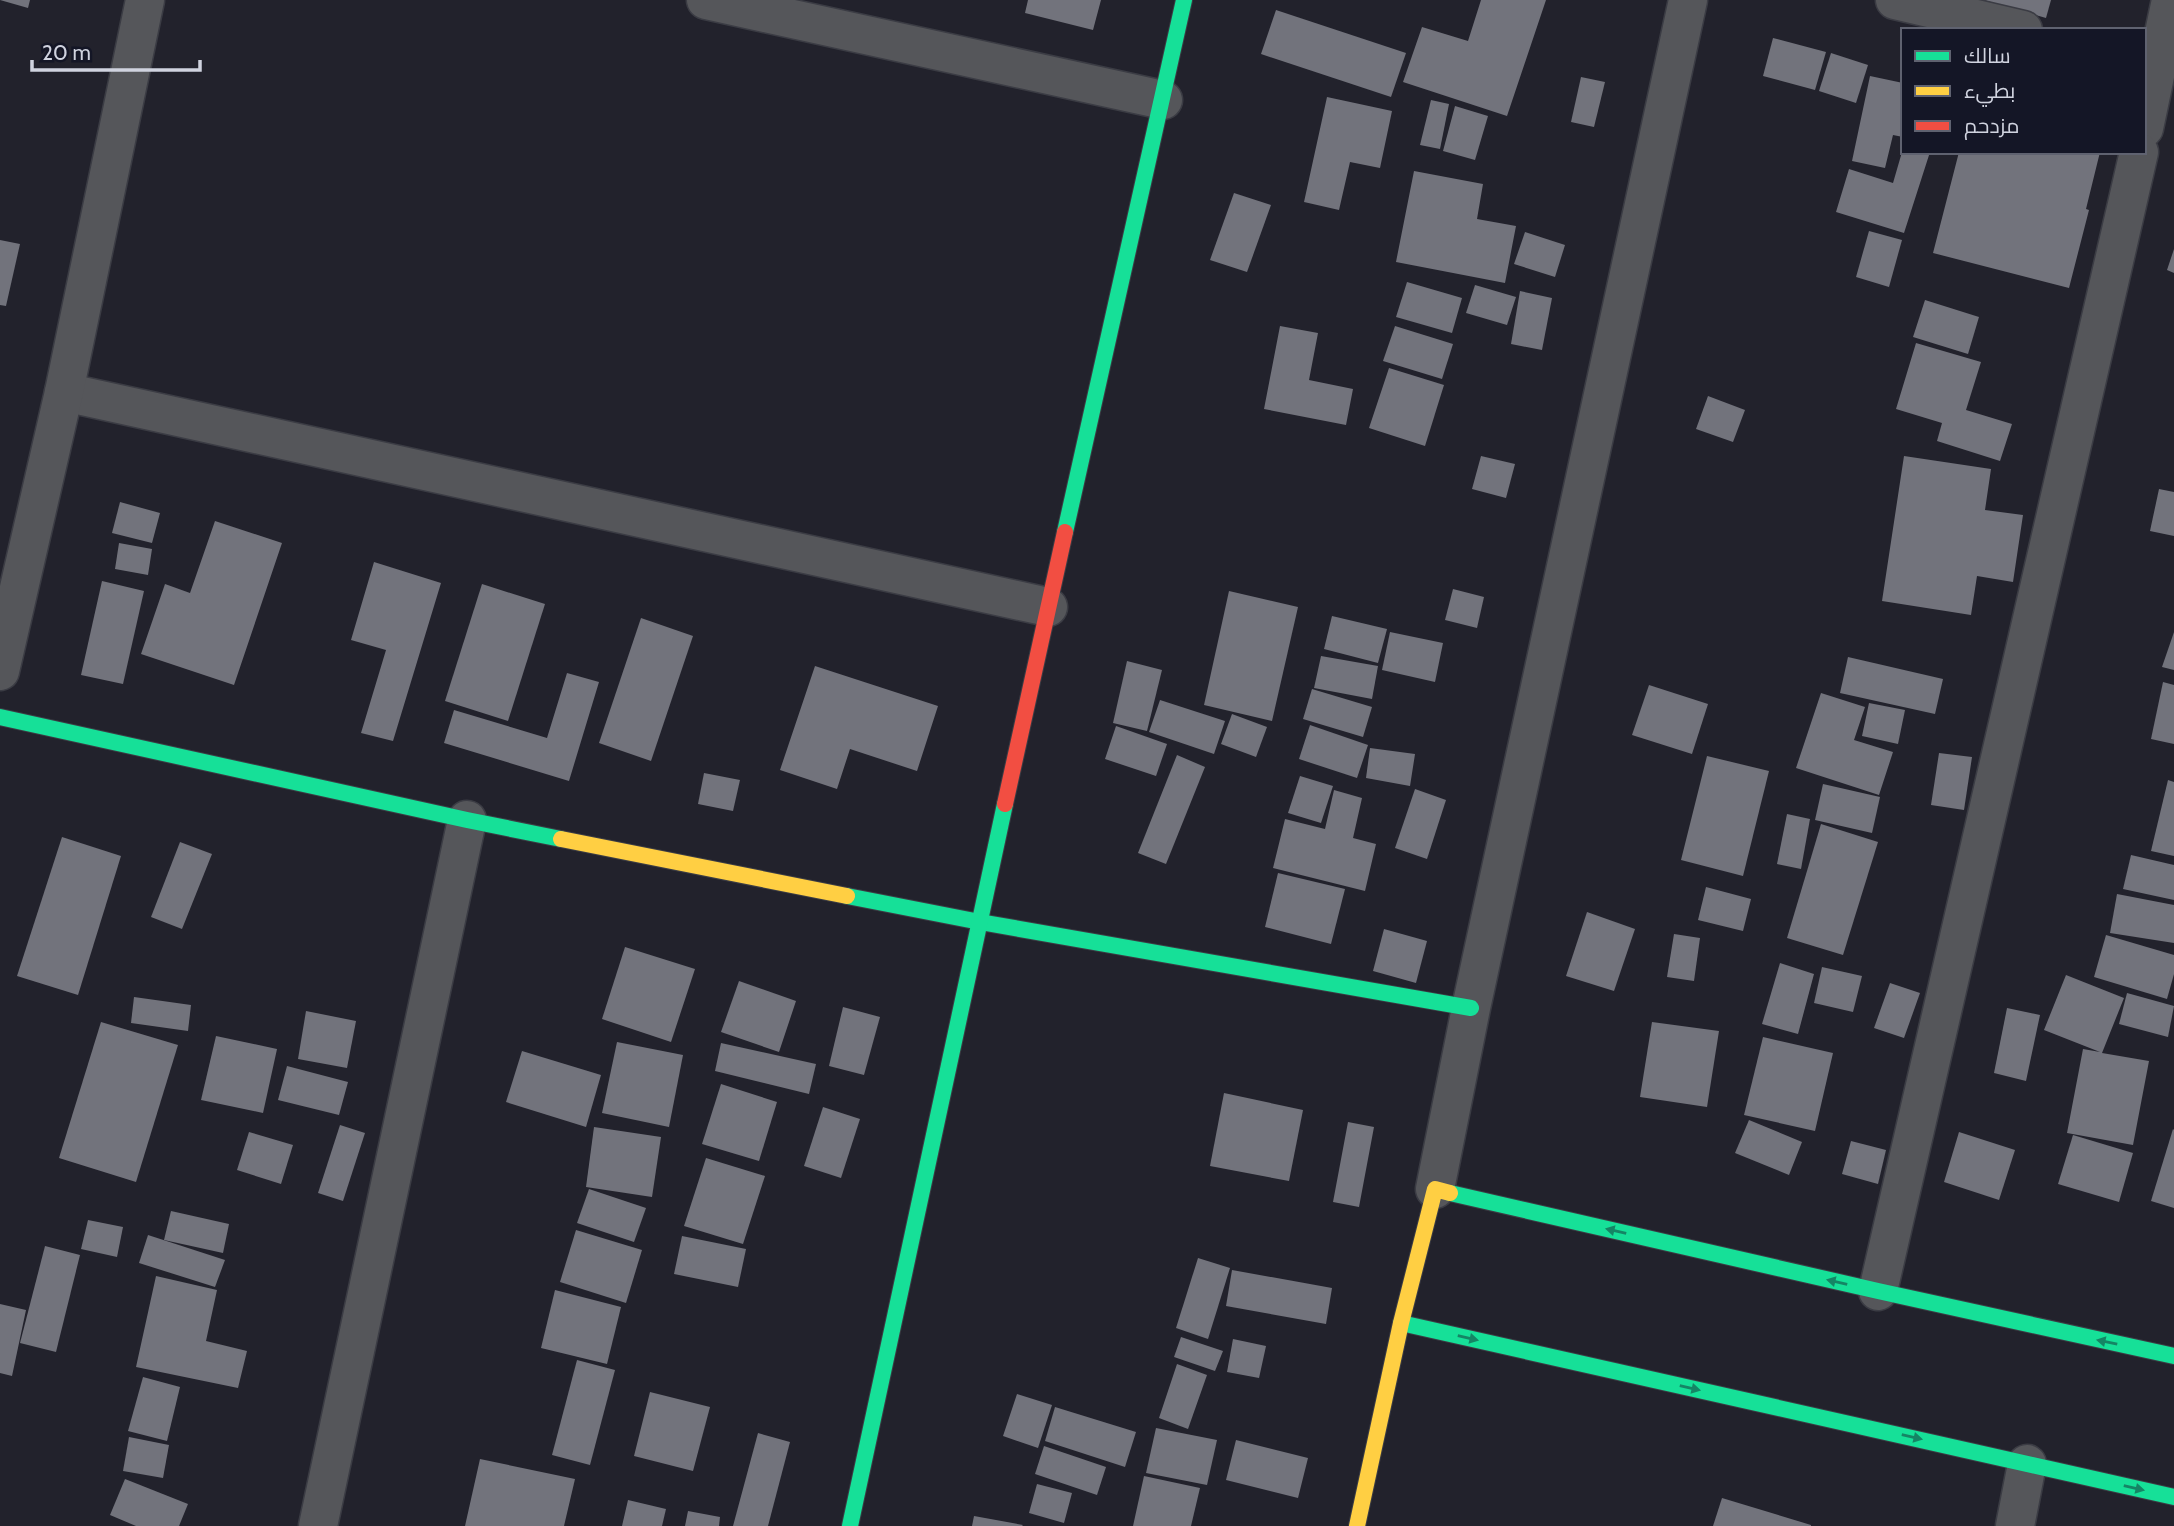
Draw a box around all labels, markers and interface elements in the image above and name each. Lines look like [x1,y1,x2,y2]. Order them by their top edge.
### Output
scale bar [32,28,200,72]
legend [1901,28,2146,154]
text: 20 m [42,40,91,65]
text: سالك [1964,43,2011,68]
text: بطيء [1964,78,2015,107]
text: مزدحم [1964,113,2019,140]
one-way arrow [1605,1225,1627,1236]
one-way arrow [1826,1276,1848,1287]
one-way arrow [1457,1333,1479,1344]
one-way arrow [2096,1336,2118,1347]
one-way arrow [1679,1382,1701,1393]
one-way arrow [1901,1432,1923,1443]
one-way arrow [2123,1482,2145,1493]

